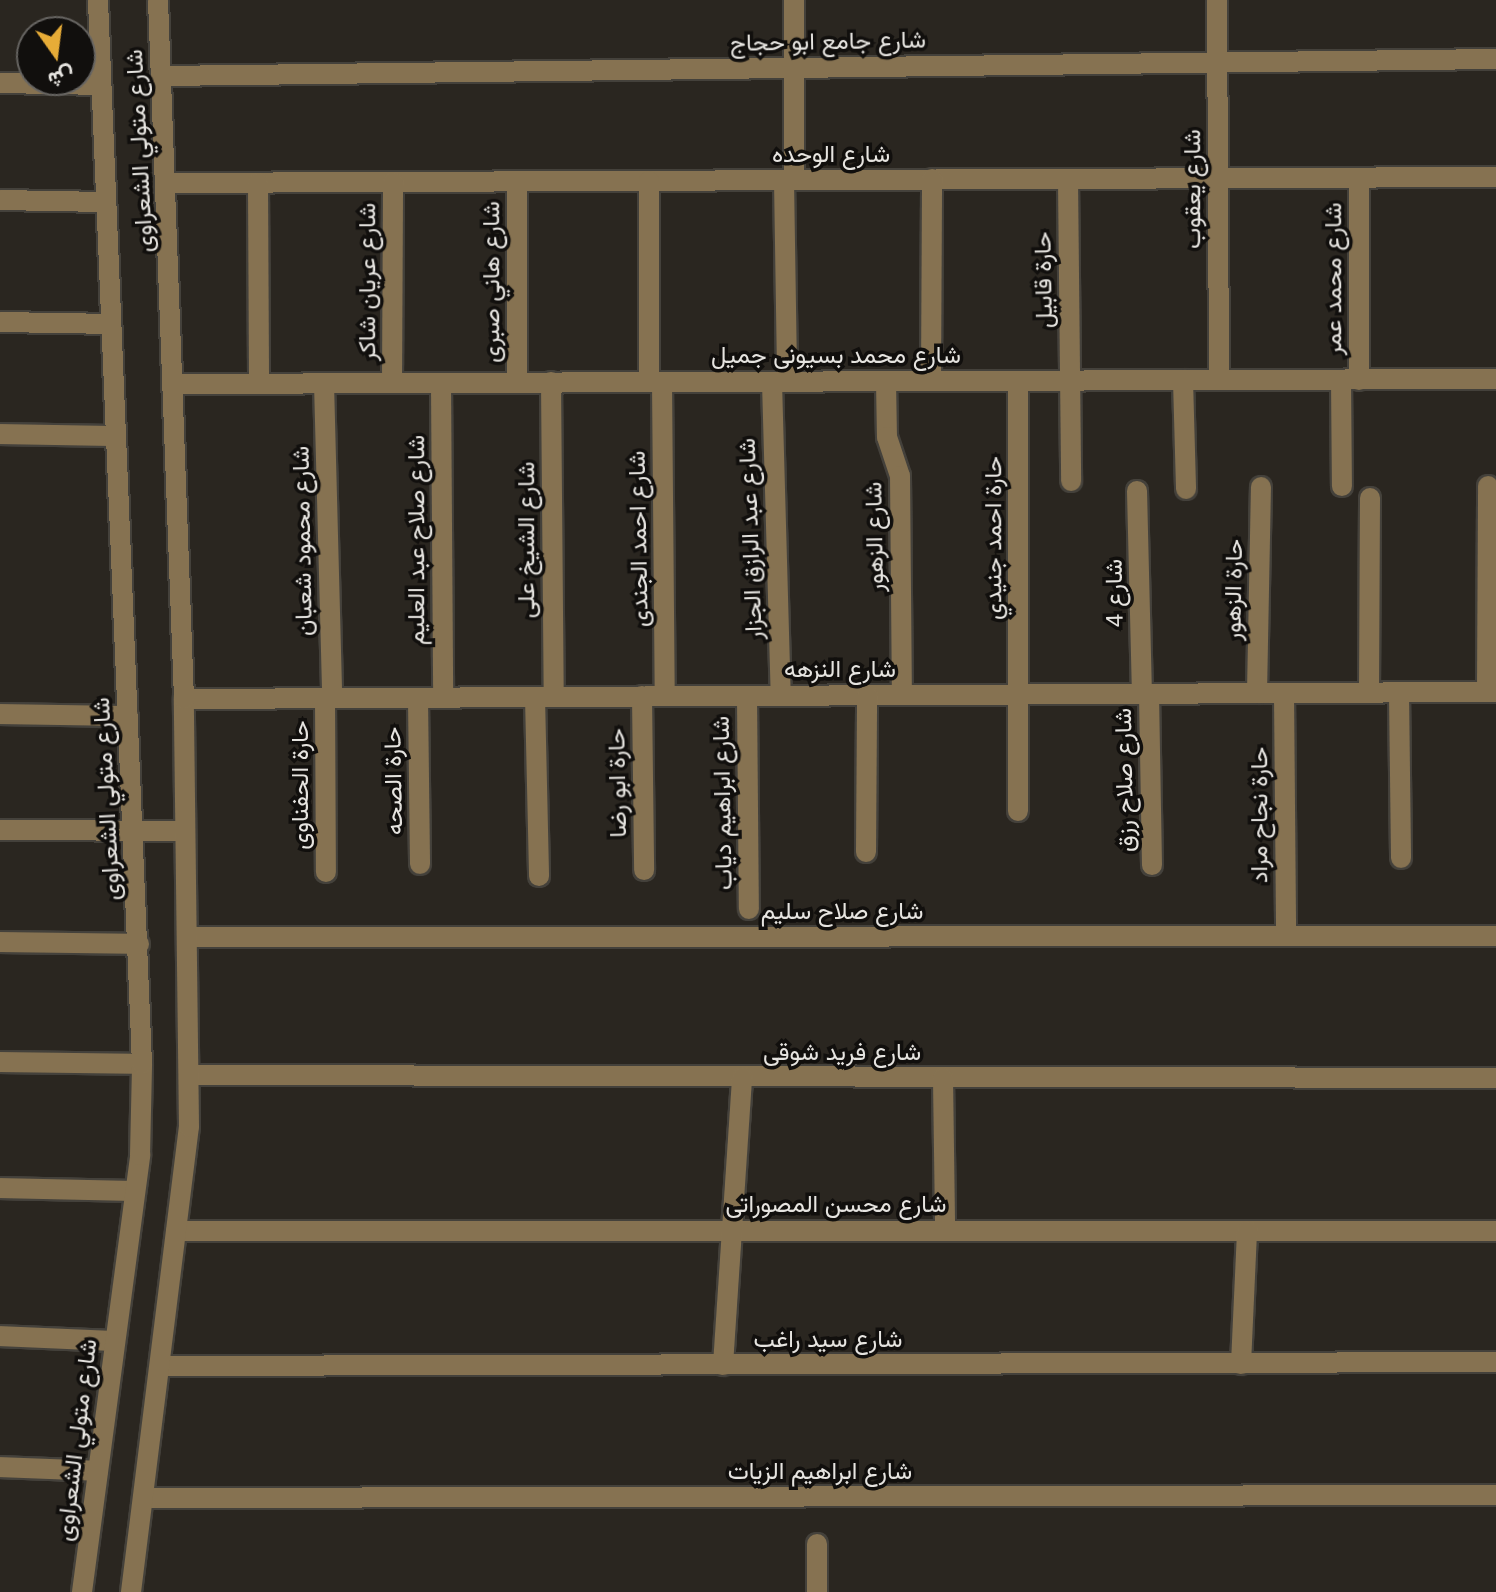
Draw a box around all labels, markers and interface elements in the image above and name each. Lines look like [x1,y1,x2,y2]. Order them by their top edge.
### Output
north arrow [16,16,96,96]
street label: شارع جامع ابو حجاج [730,25,926,57]
street label: شارع متولي الشعراوى [119,49,159,253]
text: ش [46,63,77,93]
street label: شارع يعقوب [1178,129,1206,249]
street label: شارع الوحده [772,140,890,168]
street label: شارع هاني صبرى [477,201,505,363]
street label: شارع عريان شاكر [353,203,381,361]
street label: شارع محمد عمر [1319,203,1347,355]
street label: حارة قابيل [1028,232,1058,328]
street label: شارع محمد بسيونى جميل [711,341,961,369]
street label: شارع صلاح عبد العليم [402,435,430,645]
street label: شارع عبد الرازق الجزار [732,438,768,640]
street label: شارع محمود شعبان [286,446,318,636]
street label: شارع احمد الجندى [622,451,654,627]
street label: حارة احمد جنيدي [979,456,1007,620]
street label: شارع الشيخ على [512,462,540,618]
street label: شارع الزهور [859,482,889,592]
street label: حارة الزهور [1218,539,1248,641]
street label: شارع 4 [1099,559,1129,627]
street label: شارع النزهه [784,655,896,683]
street label: شارع متولي الشعراوى [86,697,126,901]
street label: شارع صلاح رزق [1108,708,1140,852]
street label: شارع ابراهيم دياب [706,716,738,890]
street label: حارة الحفناوى [286,720,314,850]
street label: حارة الصحه [378,727,408,835]
street label: حارة ابو رضا [602,728,632,838]
street label: حارة نجاح مراد [1245,747,1273,883]
street label: شارع صلاح سليم [761,897,923,925]
street label: شارع فريد شوقى [763,1038,921,1066]
street label: شارع محسن المصوراتى [726,1190,946,1218]
street label: شارع سيد راغب [754,1325,902,1353]
street label: شارع متولي الشعراوى [49,1337,103,1543]
street label: شارع ابراهيم الزيات [728,1457,912,1485]

